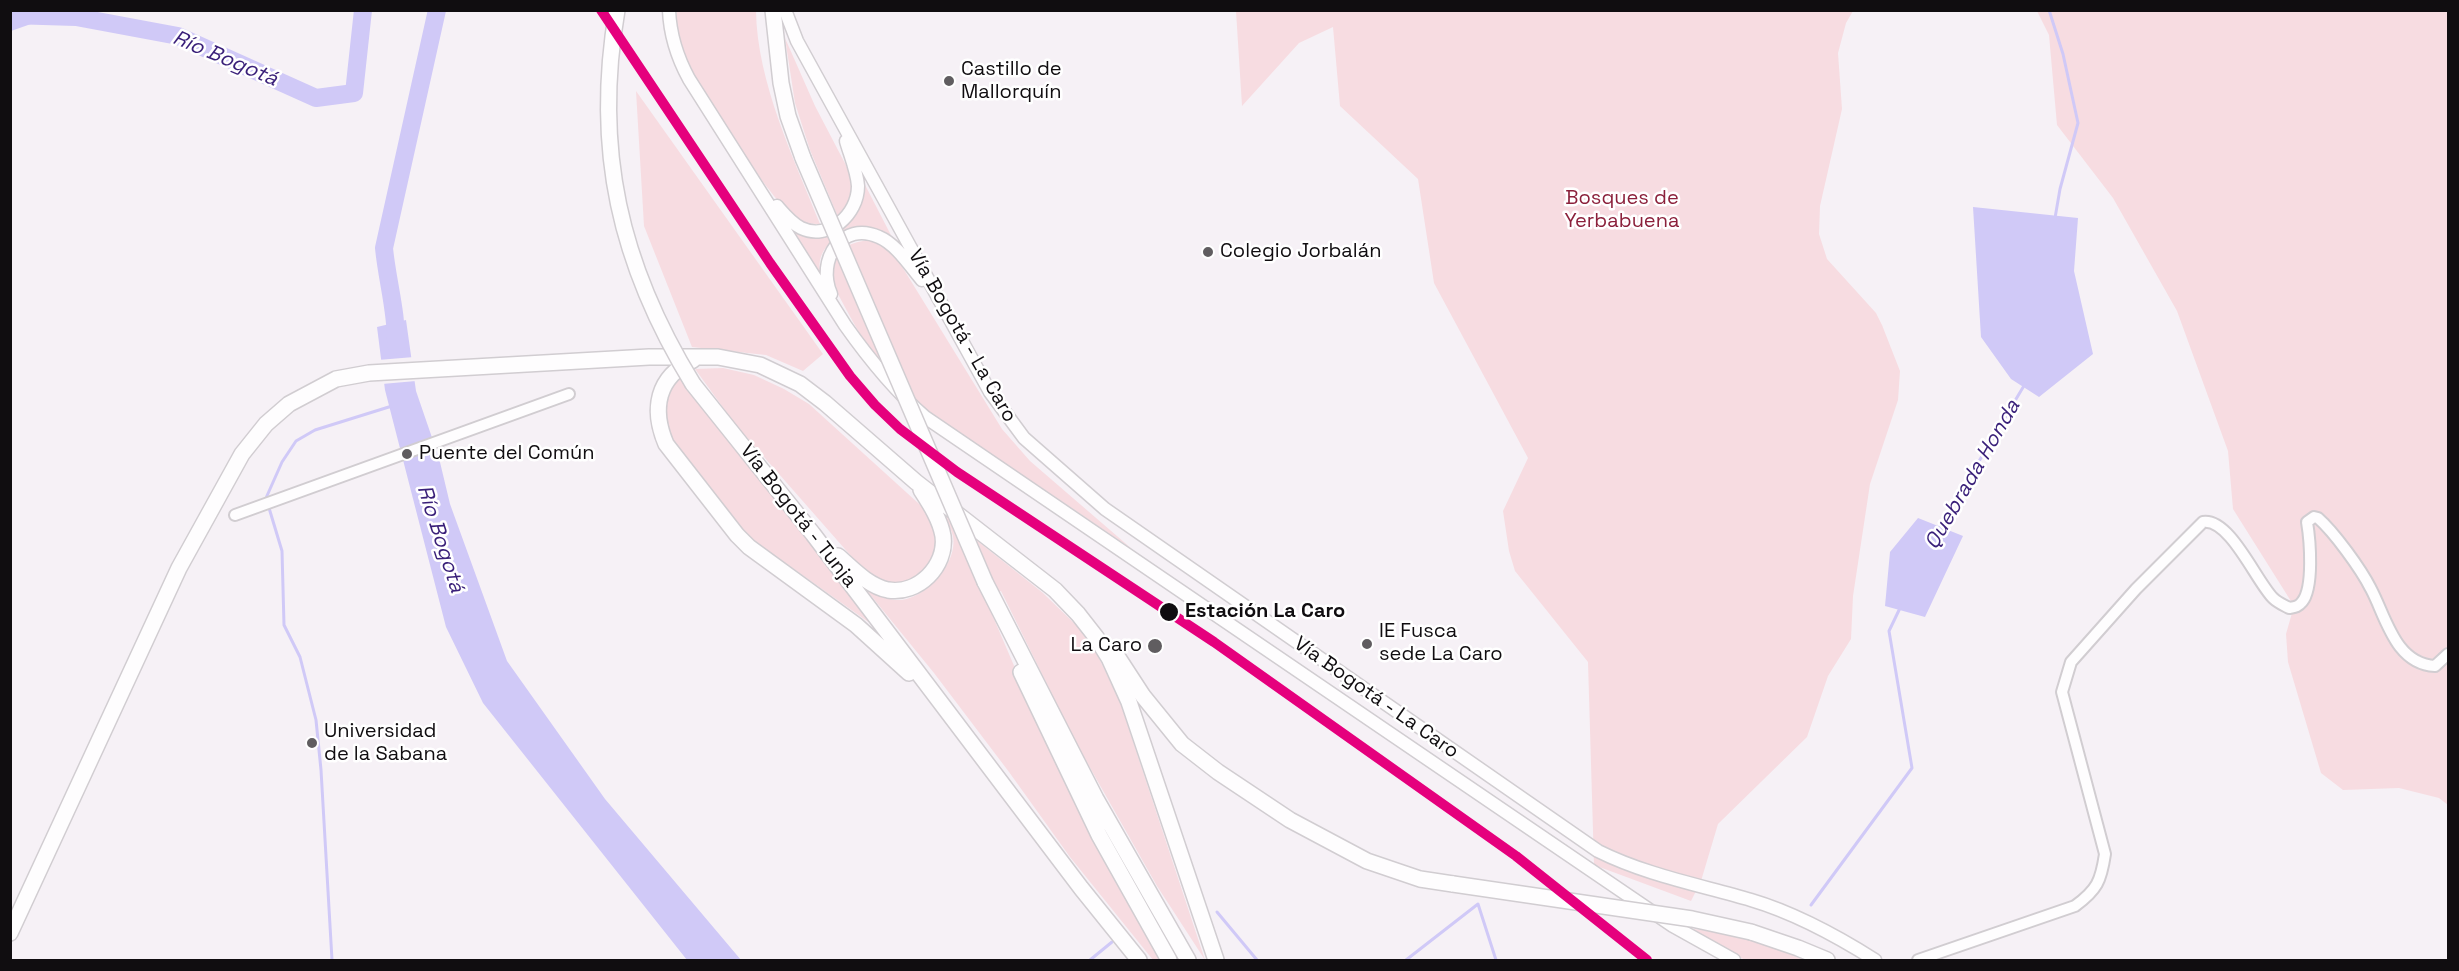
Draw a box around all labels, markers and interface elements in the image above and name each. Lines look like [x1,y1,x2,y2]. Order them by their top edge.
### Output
water label: Río Bogotá [169,26,281,92]
place label: Castillo de Mallorquín [961,58,1062,105]
marker: Castillo de Mallorquín [942,74,956,88]
park label: Bosques de Yerbabuena [1565,187,1679,234]
place label: Colegio Jorbalán [1220,240,1381,264]
street label: Vía Bogotá - La Caro [903,245,1021,427]
marker: Colegio Jorbalán [1201,245,1215,259]
water label: Quebrada Honda [1920,396,2026,554]
street label: Vía Bogotá - Tunja [735,439,861,593]
place label: Puente del Común [419,442,594,466]
marker: Puente del Común [400,447,414,461]
water label: Río Bogotá [411,482,469,596]
place label: Estación La Caro [1185,600,1345,624]
marker: Estación La Caro [1158,601,1180,623]
place label: IE Fusca sede La Caro [1379,620,1503,667]
street label: Vía Bogotá - La Caro [1289,632,1463,764]
place label: La Caro [1071,634,1142,658]
marker: La Caro [1146,637,1164,655]
marker: IE Fusca sede La Caro [1360,637,1374,651]
place label: Universidad de la Sabana [324,720,447,767]
marker: Universidad de la Sabana [305,736,319,750]

